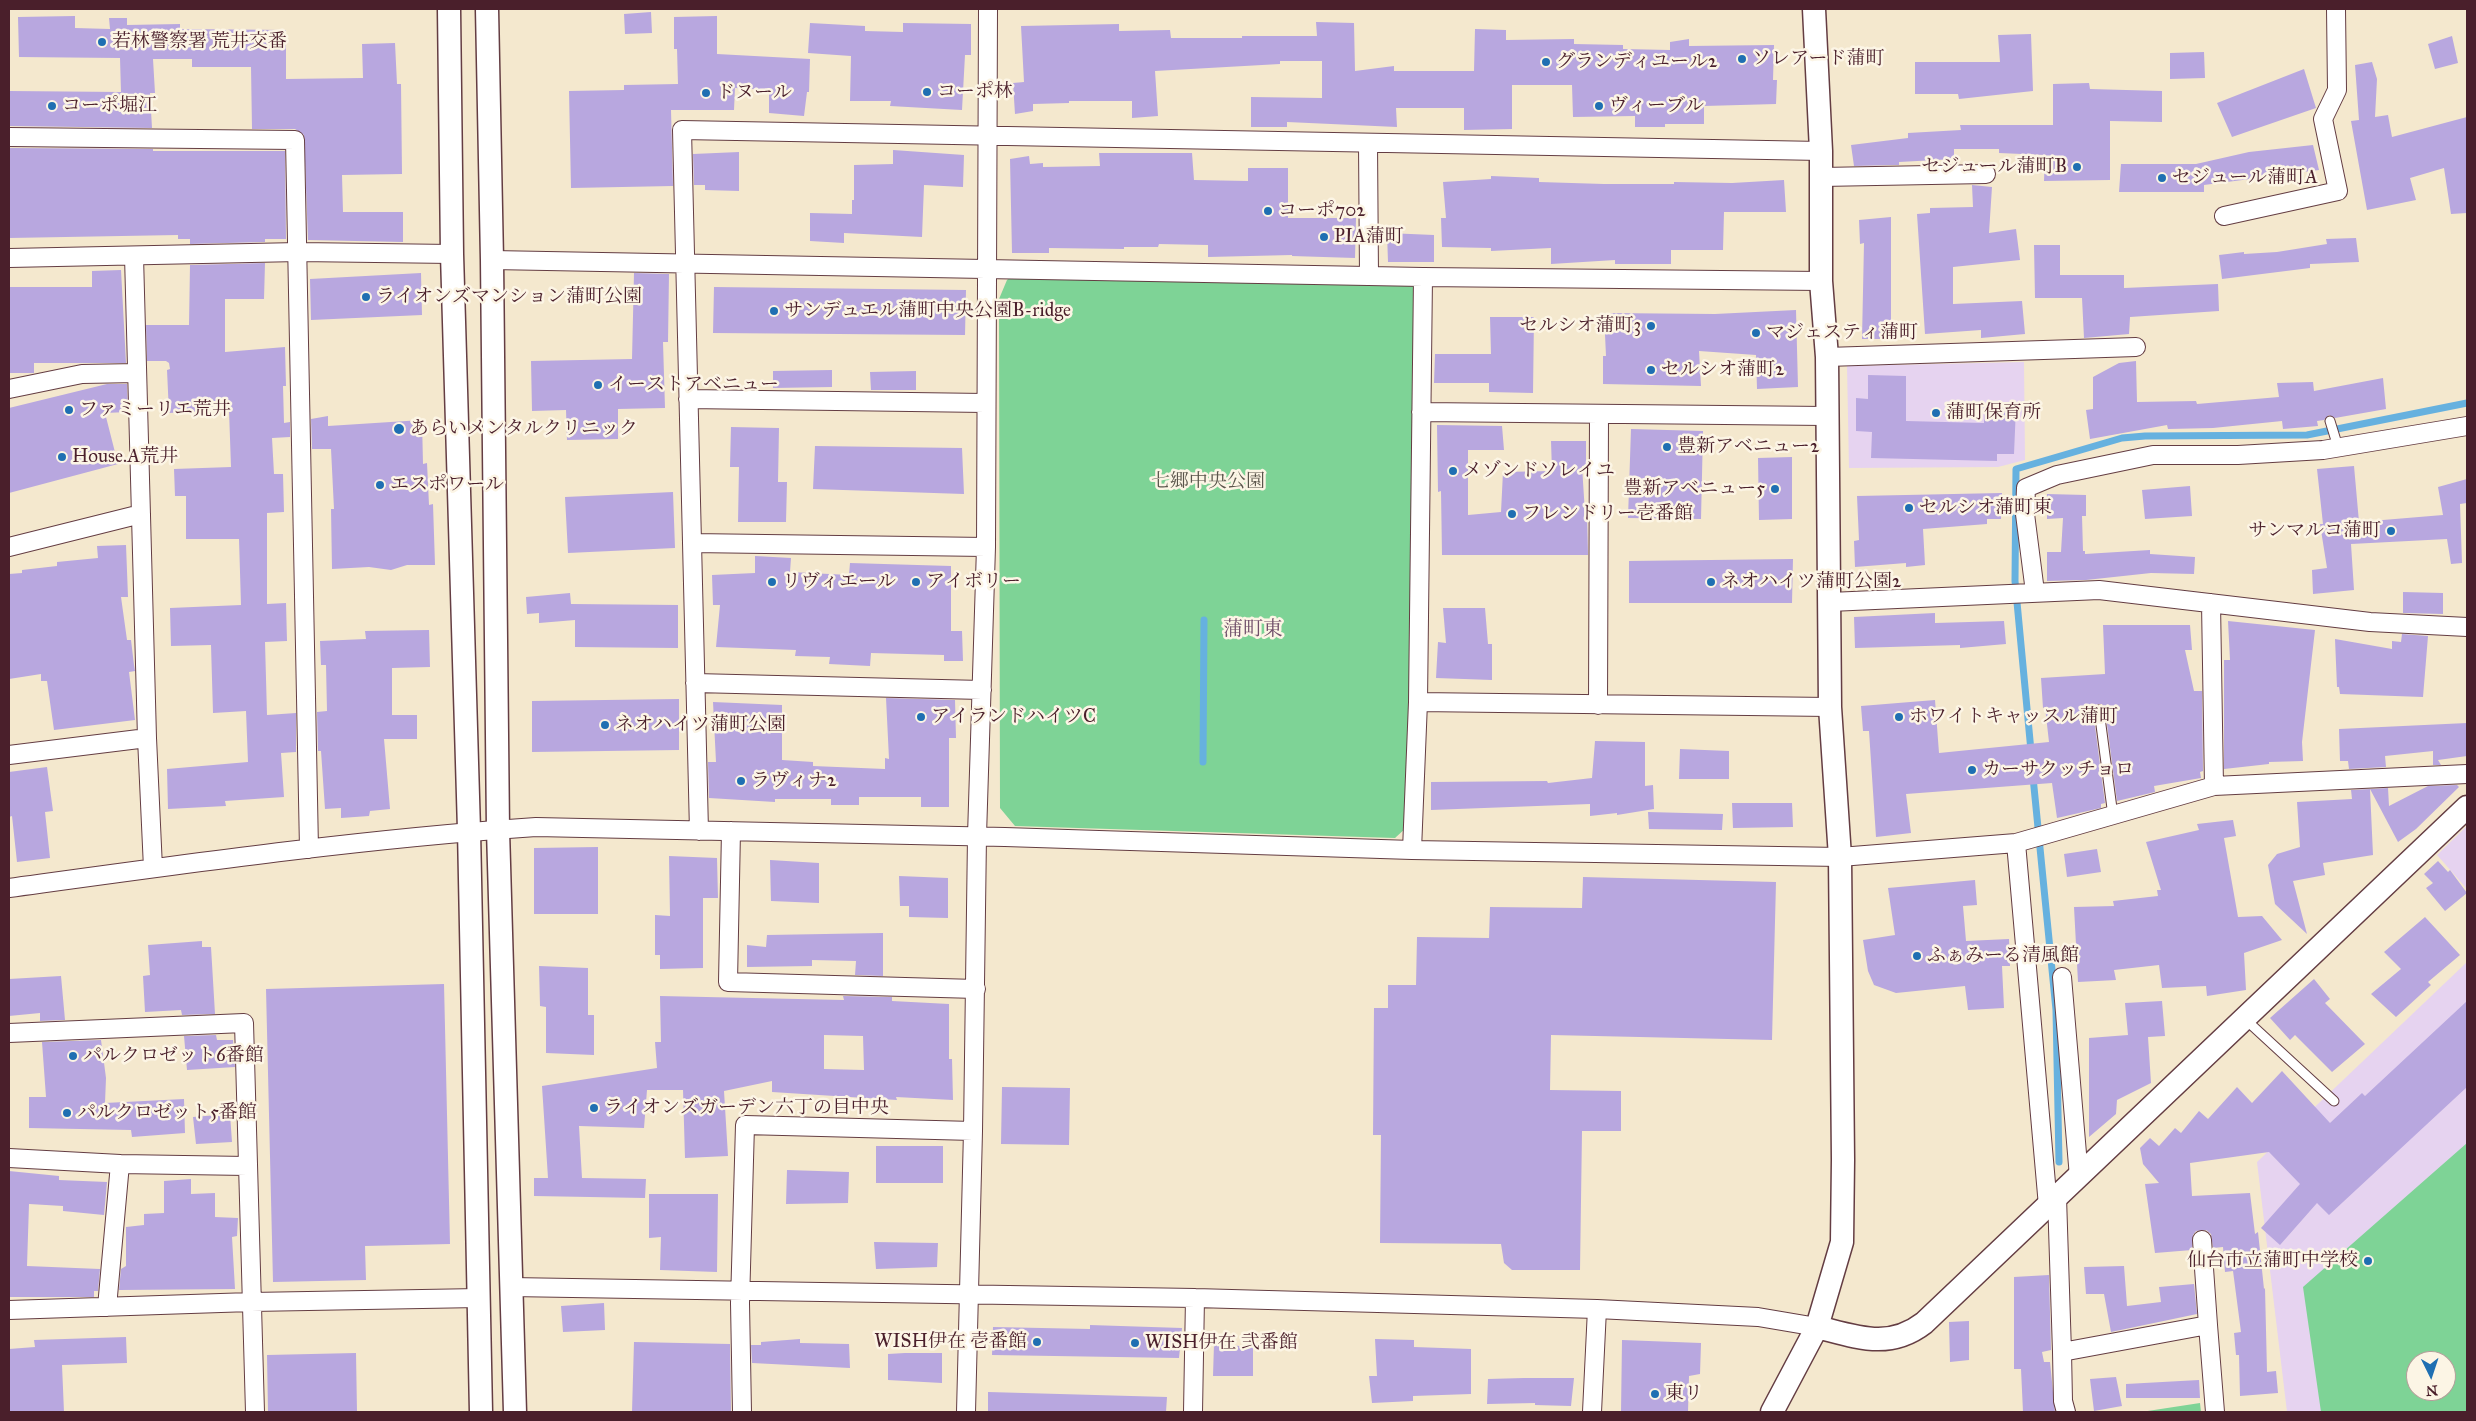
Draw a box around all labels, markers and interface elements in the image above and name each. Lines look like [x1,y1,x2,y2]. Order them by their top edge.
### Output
place label: 若林警察署 荒井交番 [112,31,287,53]
marker: 若林警察署 荒井交番 [96,36,108,48]
place label: ソレアード蒲町 [1752,48,1884,70]
place label: グランディユール2 [1556,51,1717,73]
marker: ソレアード蒲町 [1736,53,1748,65]
marker: グランディユール2 [1540,56,1552,68]
place label: コーポ林 [937,81,1013,103]
place label: ドヌール [716,82,792,104]
marker: コーポ林 [921,86,933,98]
marker: ドヌール [700,87,712,99]
place label: コーポ堀江 [62,95,157,117]
place label: ヴィーブル [1609,95,1704,117]
marker: コーポ堀江 [46,100,58,112]
marker: ヴィーブル [1593,100,1605,112]
place label: セジュール蒲町B [1921,156,2067,178]
marker: セジュール蒲町B [2071,161,2083,173]
place label: セジュール蒲町A [2172,167,2318,189]
marker: セジュール蒲町A [2156,172,2168,184]
place label: コーポ702 [1278,200,1366,222]
marker: コーポ702 [1262,205,1274,217]
place label: PIA蒲町 [1334,226,1404,248]
marker: PIA蒲町 [1318,231,1330,243]
place label: ライオンズマンション蒲町公園 [376,286,642,308]
marker: ライオンズマンション蒲町公園 [360,291,372,303]
place label: サンデュエル蒲町中央公園B-ridge [784,300,1071,322]
marker: サンデュエル蒲町中央公園B-ridge [768,305,780,317]
place label: セルシオ蒲町3 [1519,315,1641,337]
marker: セルシオ蒲町3 [1645,320,1657,332]
place label: マジェスティ蒲町 [1766,322,1918,344]
marker: マジェスティ蒲町 [1750,327,1762,339]
place label: セルシオ蒲町2 [1661,359,1784,381]
marker: セルシオ蒲町2 [1645,364,1657,376]
place label: イーストアベニュー [608,374,779,396]
marker: イーストアベニュー [592,379,604,391]
place label: ファミーリエ荒井 [79,399,231,421]
place label: 蒲町保育所 [1946,402,2041,424]
marker: ファミーリエ荒井 [63,404,75,416]
marker: 蒲町保育所 [1930,407,1942,419]
place label: あらいメンタルクリニック [410,418,638,440]
marker: あらいメンタルクリニック [392,422,406,436]
place label: 豊新アベニュー2 [1677,436,1819,458]
marker: 豊新アベニュー2 [1661,441,1673,453]
place label: House.A荒井 [72,446,178,468]
marker: House.A荒井 [56,451,68,463]
place label: メゾンドソレイユ [1463,460,1615,482]
marker: メゾンドソレイユ [1447,465,1459,477]
park label: 七郷中央公園 [1151,471,1265,493]
place label: エスポワール [390,474,504,496]
place label: 豊新アベニュー5 [1623,478,1765,500]
marker: エスポワール [374,479,386,491]
marker: 豊新アベニュー5 [1769,483,1781,495]
place label: セルシオ蒲町東 [1919,497,2052,519]
marker: セルシオ蒲町東 [1903,502,1915,514]
place label: フレンドリー壱番館 [1522,503,1693,525]
marker: フレンドリー壱番館 [1506,508,1518,520]
place label: サンマルコ蒲町 [2248,520,2381,542]
marker: サンマルコ蒲町 [2385,525,2397,537]
place label: リヴィエール [782,571,896,593]
place label: アイボリー [926,571,1021,593]
place label: ネオハイツ蒲町公園2 [1721,571,1901,593]
marker: リヴィエール [766,576,778,588]
marker: アイボリー [910,576,922,588]
marker: ネオハイツ蒲町公園2 [1705,576,1717,588]
district label: 蒲町東 [1223,618,1283,642]
place label: アイランドハイツC [931,706,1096,728]
place label: ホワイトキャッスル蒲町 [1909,706,2118,728]
marker: アイランドハイツC [915,711,927,723]
marker: ホワイトキャッスル蒲町 [1893,711,1905,723]
place label: ネオハイツ蒲町公園 [615,714,786,736]
marker: ネオハイツ蒲町公園 [599,719,611,731]
place label: カーサクッチョロ [1982,759,2134,781]
marker: カーサクッチョロ [1966,764,1978,776]
place label: ラヴィナ2 [751,770,836,792]
marker: ラヴィナ2 [735,775,747,787]
place label: ふぁみーる清風館 [1927,945,2079,967]
marker: ふぁみーる清風館 [1911,950,1923,962]
place label: パルクロゼット6番館 [83,1045,264,1067]
marker: パルクロゼット6番館 [67,1050,79,1062]
place label: ライオンズガーデン六丁の目中央 [604,1097,889,1119]
place label: パルクロゼット5番館 [77,1102,257,1124]
marker: ライオンズガーデン六丁の目中央 [588,1102,600,1114]
marker: パルクロゼット5番館 [61,1107,73,1119]
place label: 仙台市立蒲町中学校 [2187,1250,2358,1272]
marker: 仙台市立蒲町中学校 [2362,1255,2374,1267]
place label: WISH伊在 壱番館 [874,1331,1027,1353]
place label: WISH伊在 弐番館 [1145,1332,1298,1354]
marker: WISH伊在 壱番館 [1031,1336,1043,1348]
marker: WISH伊在 弐番館 [1129,1337,1141,1349]
north arrow [2406,1351,2456,1401]
text: N [2425,1382,2439,1399]
place label: 東リ [1665,1383,1703,1405]
marker: 東リ [1649,1388,1661,1400]

